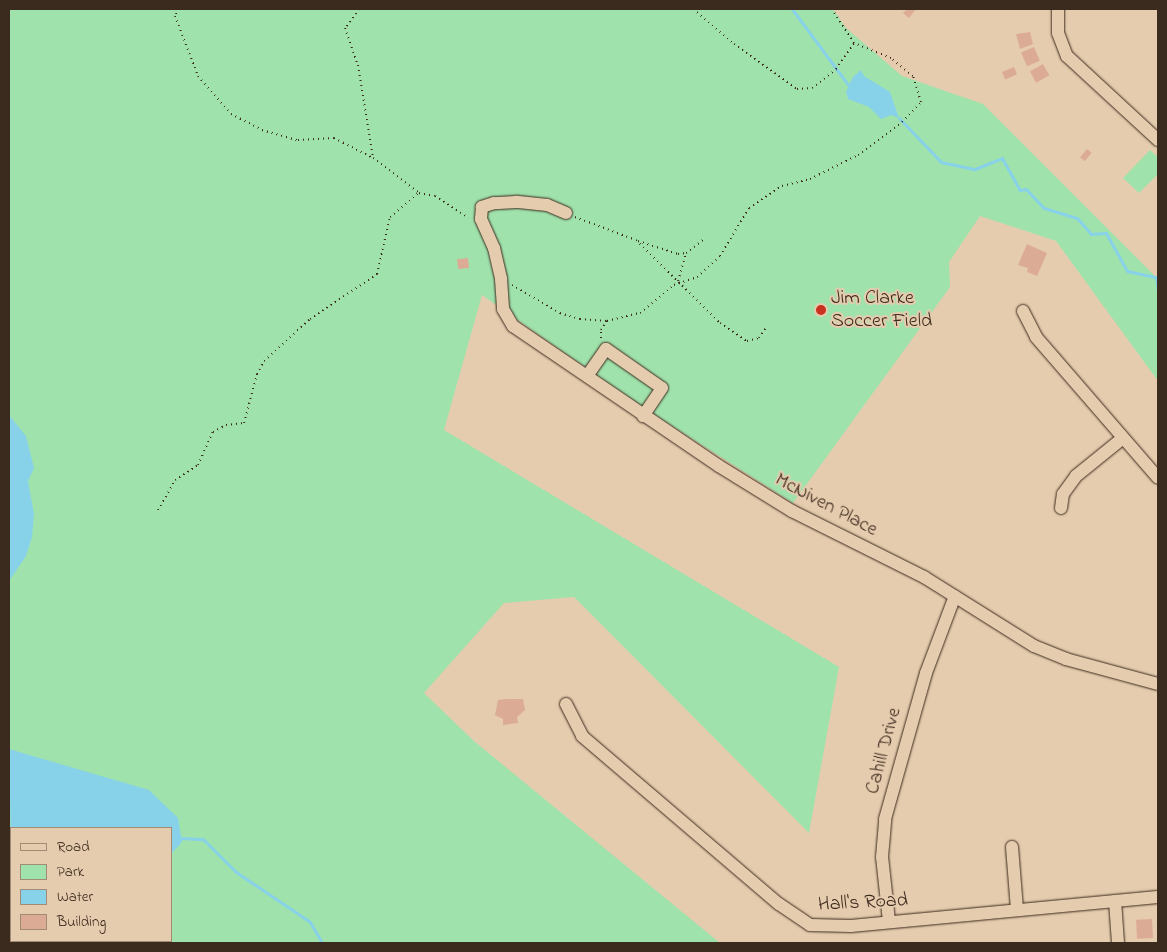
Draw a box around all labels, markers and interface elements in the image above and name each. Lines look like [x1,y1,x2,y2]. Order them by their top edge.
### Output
place label: Jim Clarke Soccer Field [831,286,932,333]
marker: Jim Clarke Soccer Field [815,304,827,316]
street label: McNiven Place [771,468,881,542]
street label: Cahill Drive [861,705,907,797]
legend [10,827,172,942]
text: Road [57,836,90,858]
text: Park [57,861,84,883]
text: Water [57,886,93,908]
street label: Hall's Road [817,889,909,917]
text: Building [57,911,106,933]

